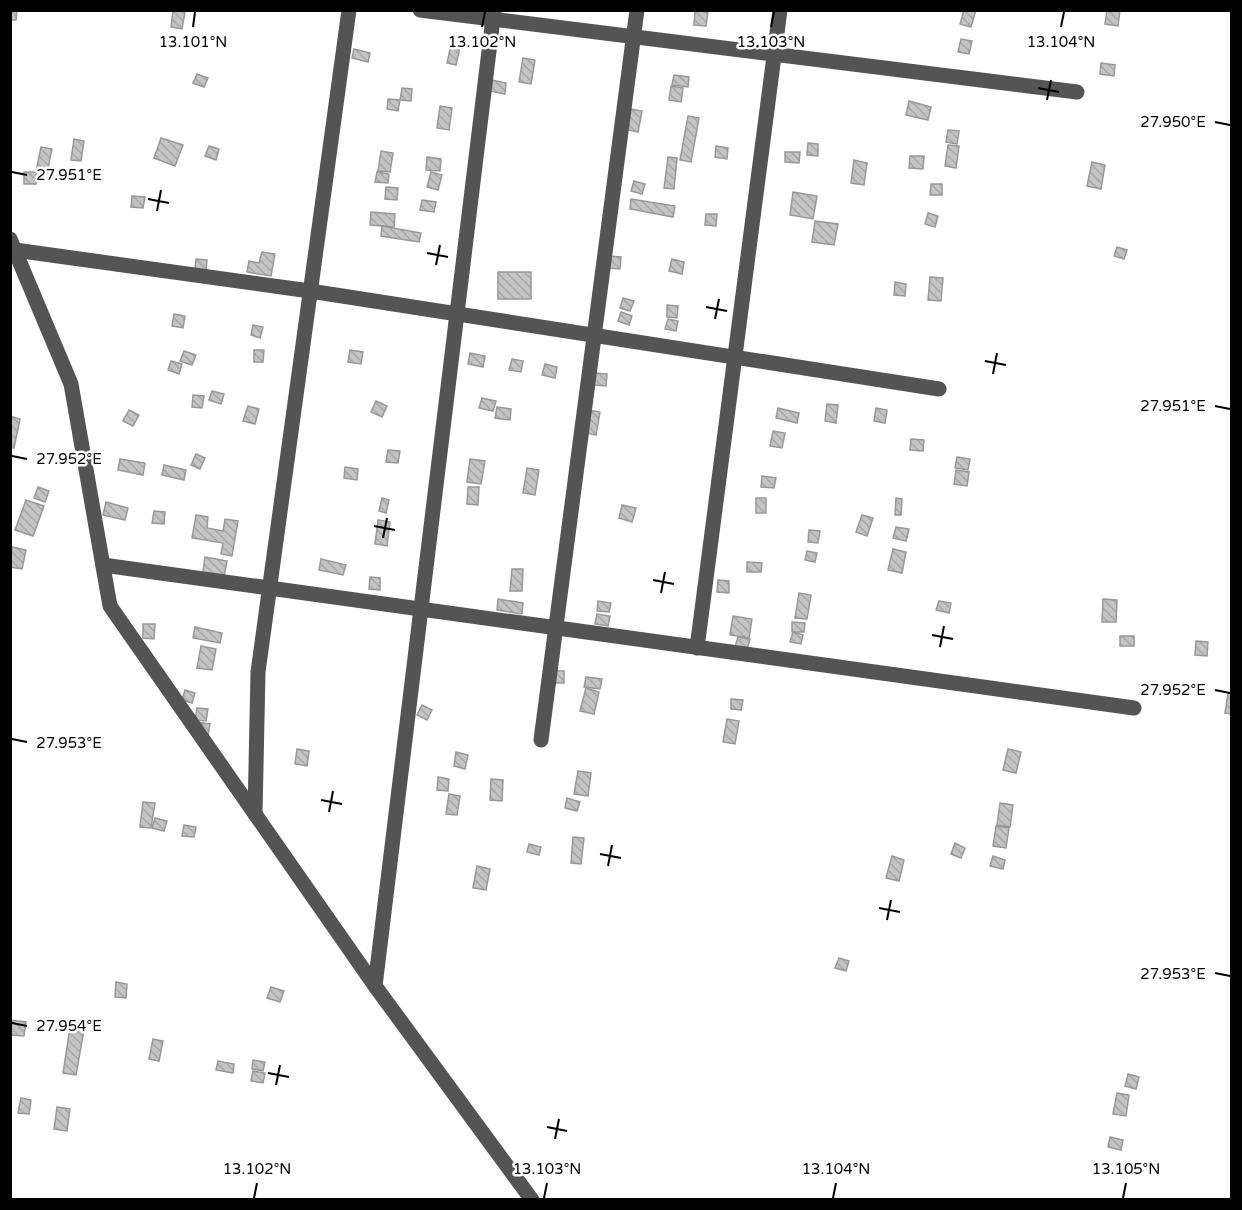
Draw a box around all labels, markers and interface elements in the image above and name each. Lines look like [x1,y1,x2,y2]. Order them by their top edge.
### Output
text: 13.101°N [159,33,227,51]
text: 13.102°N [448,33,516,51]
text: 13.103°N [737,33,805,51]
text: 13.104°N [1027,33,1095,51]
text: 27.950°E [1140,113,1206,131]
text: 27.951°E [36,166,102,184]
text: 27.951°E [1140,397,1206,415]
text: 27.952°E [36,450,102,468]
text: 27.952°E [1140,681,1206,699]
text: 27.953°E [36,734,102,752]
text: 27.953°E [1140,965,1206,983]
text: 27.954°E [36,1017,102,1035]
text: 13.102°N [223,1160,291,1178]
text: 13.103°N [513,1160,581,1178]
text: 13.104°N [802,1160,870,1178]
text: 13.105°N [1092,1160,1160,1178]

